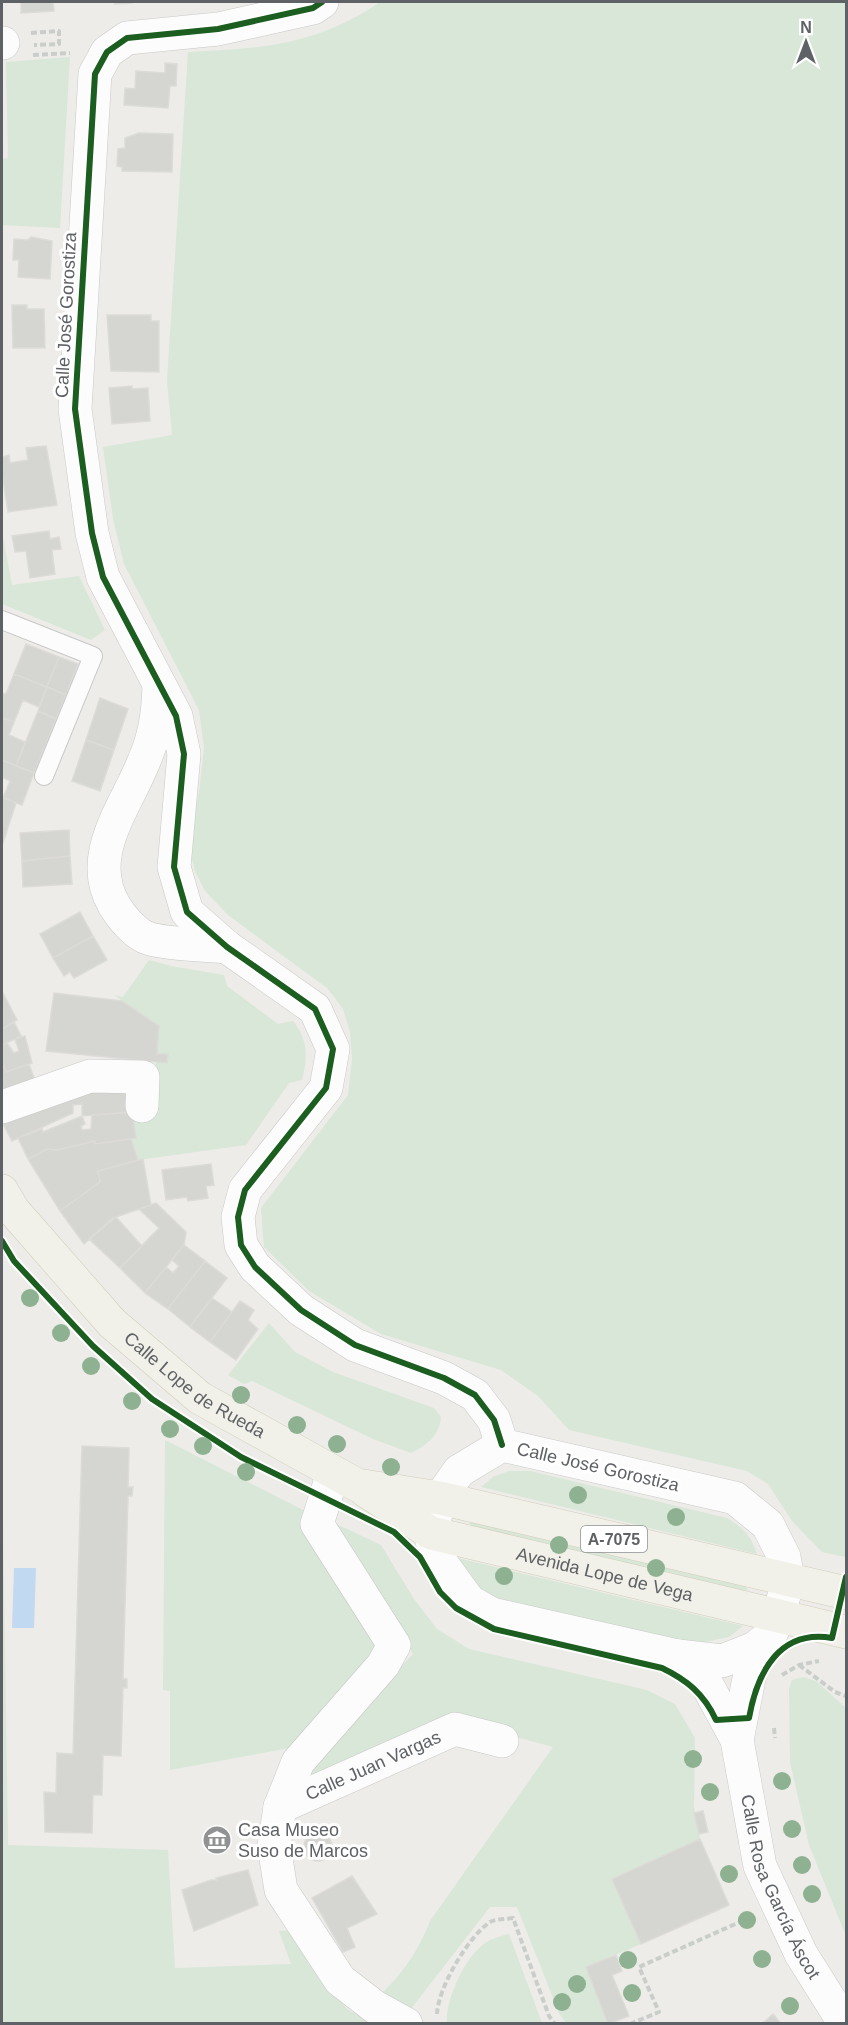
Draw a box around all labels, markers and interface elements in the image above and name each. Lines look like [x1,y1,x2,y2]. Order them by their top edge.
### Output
north arrow [776,12,836,72]
text: N [800,19,812,36]
street label: Calle José Gorostiza [52,231,80,398]
street label: Calle Lope de Rueda [120,1328,269,1443]
street label: Calle José Gorostiza [515,1439,682,1496]
road number: A-7075 [581,1526,647,1552]
street label: Avenida Lope de Vega [514,1544,696,1605]
street label: Calle Juan Vargas [302,1727,444,1804]
street label: Calle Rosa García Áscot [737,1793,824,1983]
place label: Casa Museo Suso de Marcos [238,1820,368,1861]
museum icon: Casa Museo Suso de Marcos [201,1824,233,1856]

